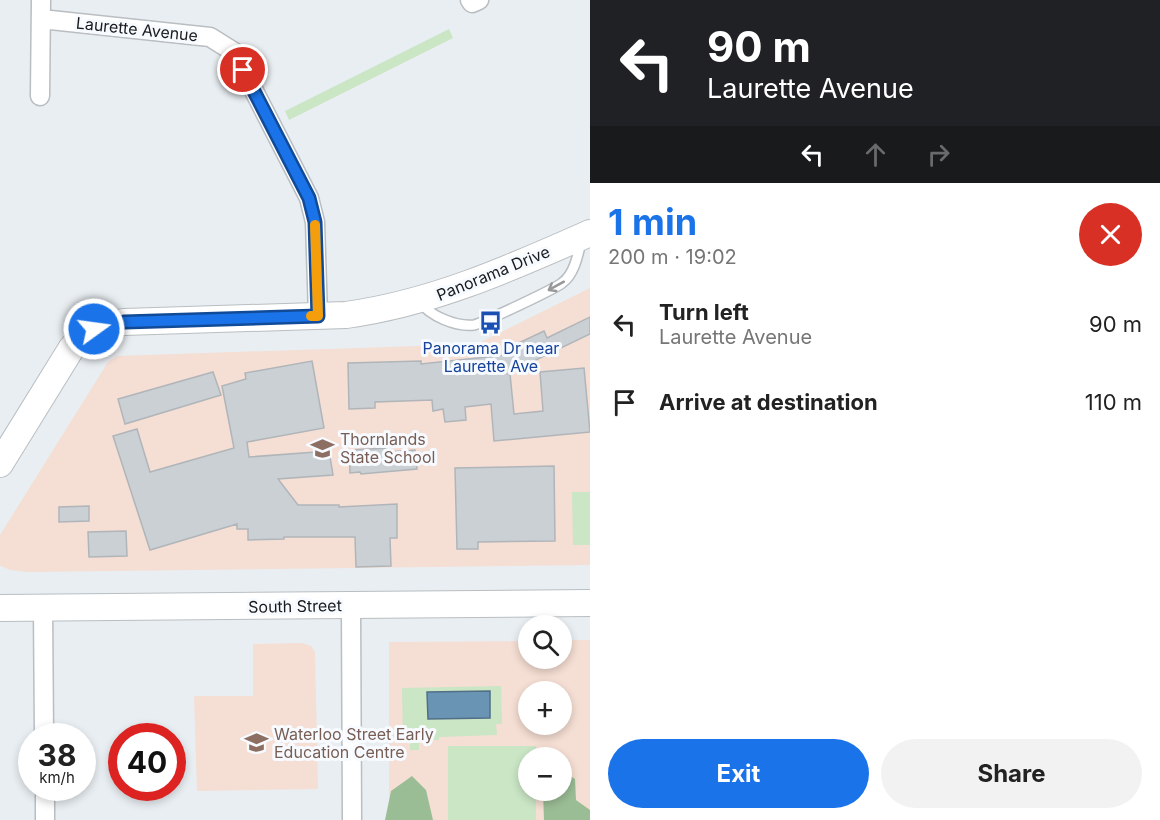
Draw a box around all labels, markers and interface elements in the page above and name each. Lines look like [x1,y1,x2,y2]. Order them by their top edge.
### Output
street label: Laurette Avenue [75,13,199,45]
text: 90 m [707,21,811,72]
icon: left [608,24,686,102]
pin [217,44,268,95]
icon: arrive [226,53,259,86]
text: Laurette Avenue [707,72,914,105]
icon: left [796,138,829,171]
icon: ahead [859,138,892,171]
icon: right [922,138,955,171]
text: 1 min [608,200,697,244]
button: close [1079,203,1142,266]
street label: Panorama Drive [433,241,553,305]
text: 200 m · 19:02 [608,245,737,269]
one-way arrow [548,280,565,292]
position arrow [62,297,126,361]
text: Turn left [659,299,749,325]
icon: left [608,308,641,341]
bus stop icon: Panorama Dr near Laurette Ave [478,310,504,336]
text: 90 m [1089,311,1142,337]
text: Laurette Avenue [659,325,812,349]
place label: Panorama Dr near Laurette Ave [423,338,559,376]
icon: arrive [608,386,641,419]
text: Arrive at destination [659,389,878,415]
text: 110 m [1085,389,1142,415]
place label: Thornlands State School [340,429,435,467]
school or university icon: Thornlands State School [309,435,335,461]
street label: South Street [248,595,342,617]
map controls [518,615,572,801]
button: search [518,615,572,669]
button: + [518,681,572,735]
speed limit sign: 40 [108,723,186,801]
place label: Waterloo Street Early Education Centre [274,724,434,762]
school or university icon: Waterloo Street Early Education Centre [243,730,269,756]
text: 38 [38,737,76,773]
button: Exit [608,739,869,808]
button: Share [881,739,1142,808]
button: − [518,747,572,801]
text: km/h [39,768,75,787]

